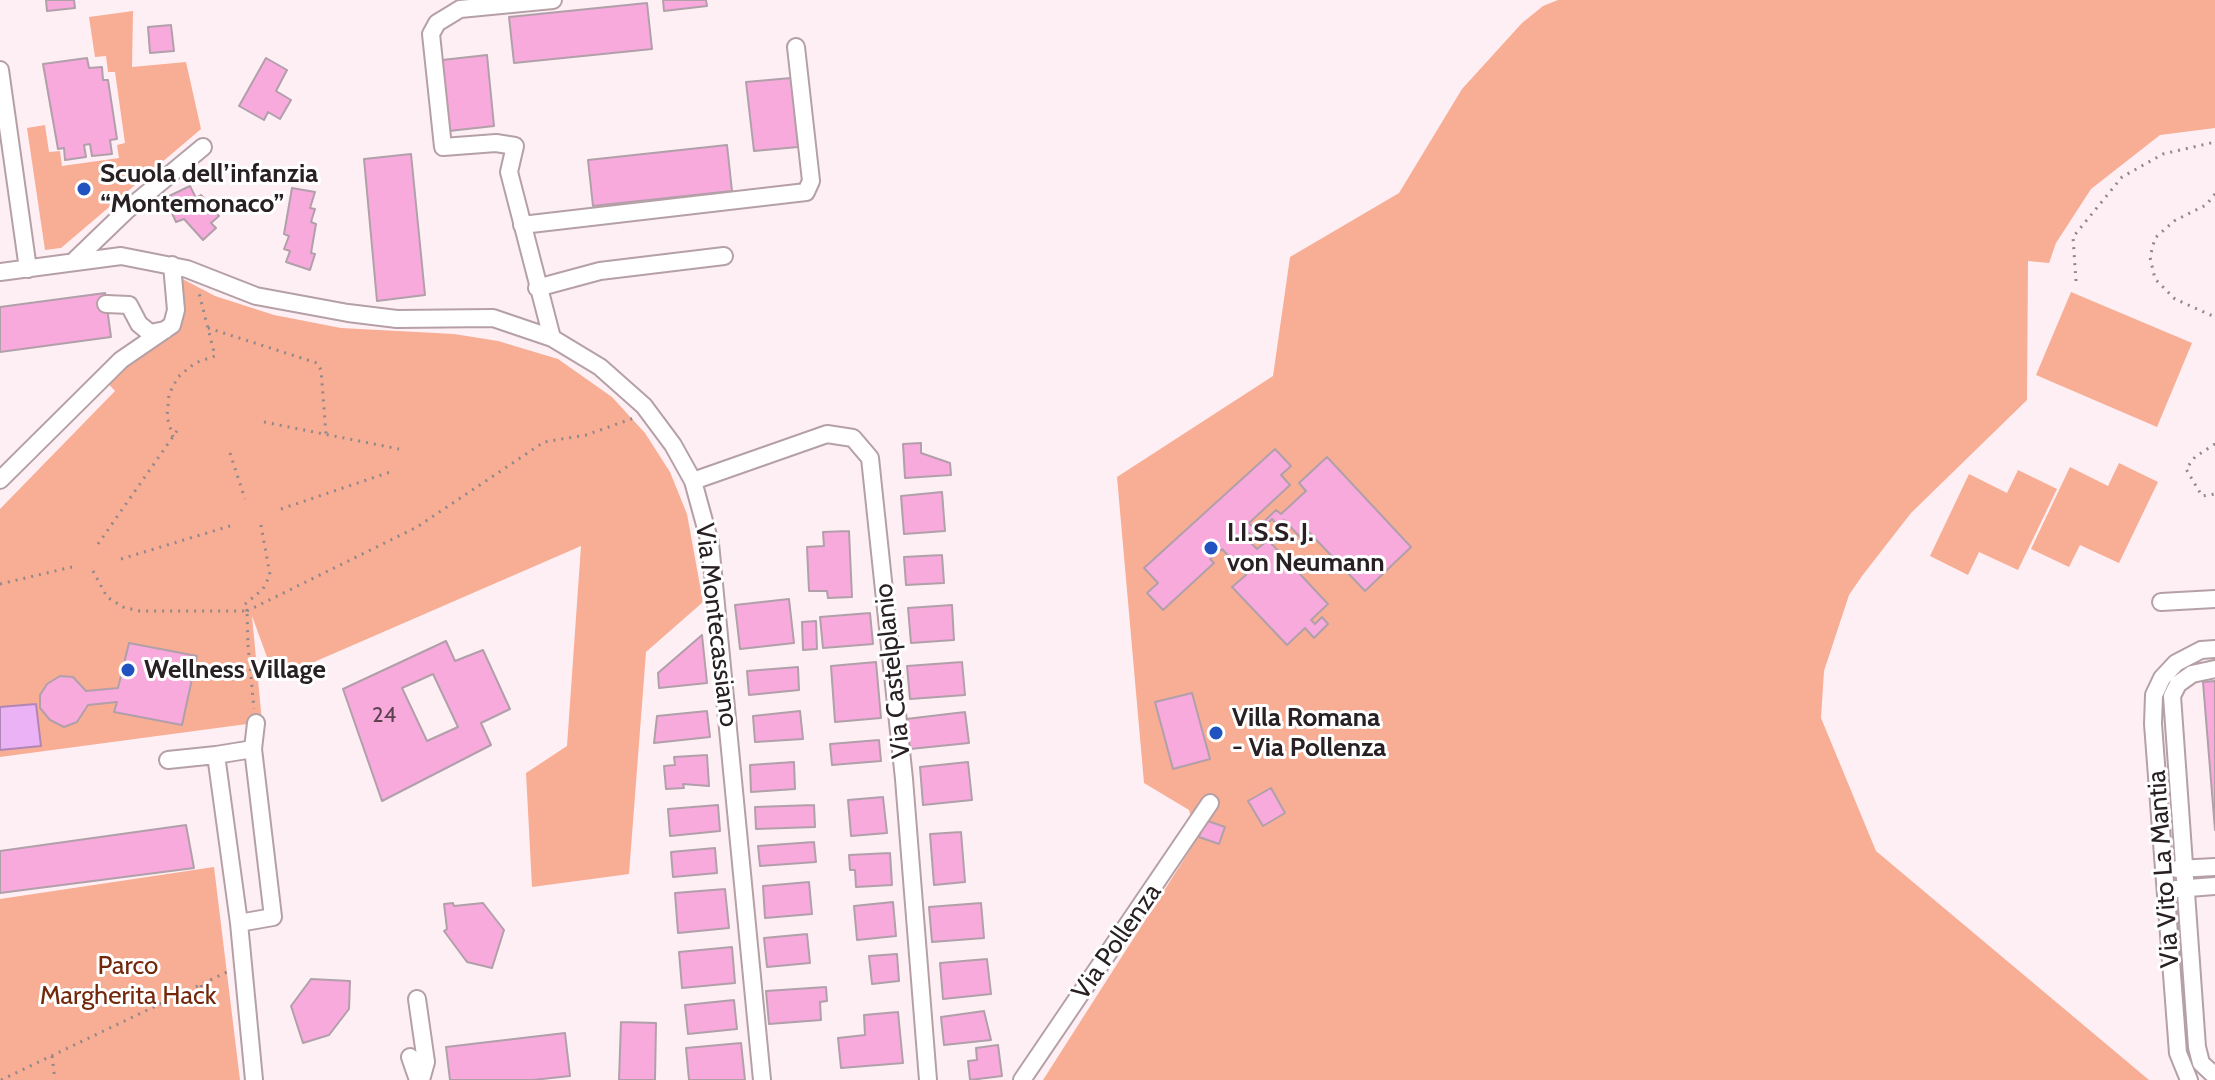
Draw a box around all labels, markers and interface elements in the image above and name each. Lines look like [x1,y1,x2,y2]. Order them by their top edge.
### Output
place label: Scuola dell’infanzia “Montemonaco” [100,158,318,220]
marker: Scuola dell’infanzia “Montemonaco” [75,180,93,198]
place label: I.I.S.S. J. von Neumann [1227,517,1385,578]
street label: Via Montecassiano [688,521,744,729]
marker: I.I.S.S. J. von Neumann [1202,539,1220,557]
street label: Via Castelplanio [868,582,918,760]
place label: Wellness Village [144,654,326,686]
marker: Wellness Village [119,661,137,679]
place label: Villa Romana - Via Pollenza [1232,702,1386,764]
house number: 24 [372,703,396,729]
marker: Villa Romana - Via Pollenza [1207,724,1225,742]
street label: Via Vito La Mantia [2142,769,2186,969]
street label: Via Pollenza [1066,878,1168,1006]
park label: Parco Margherita Hack [40,950,216,1012]

